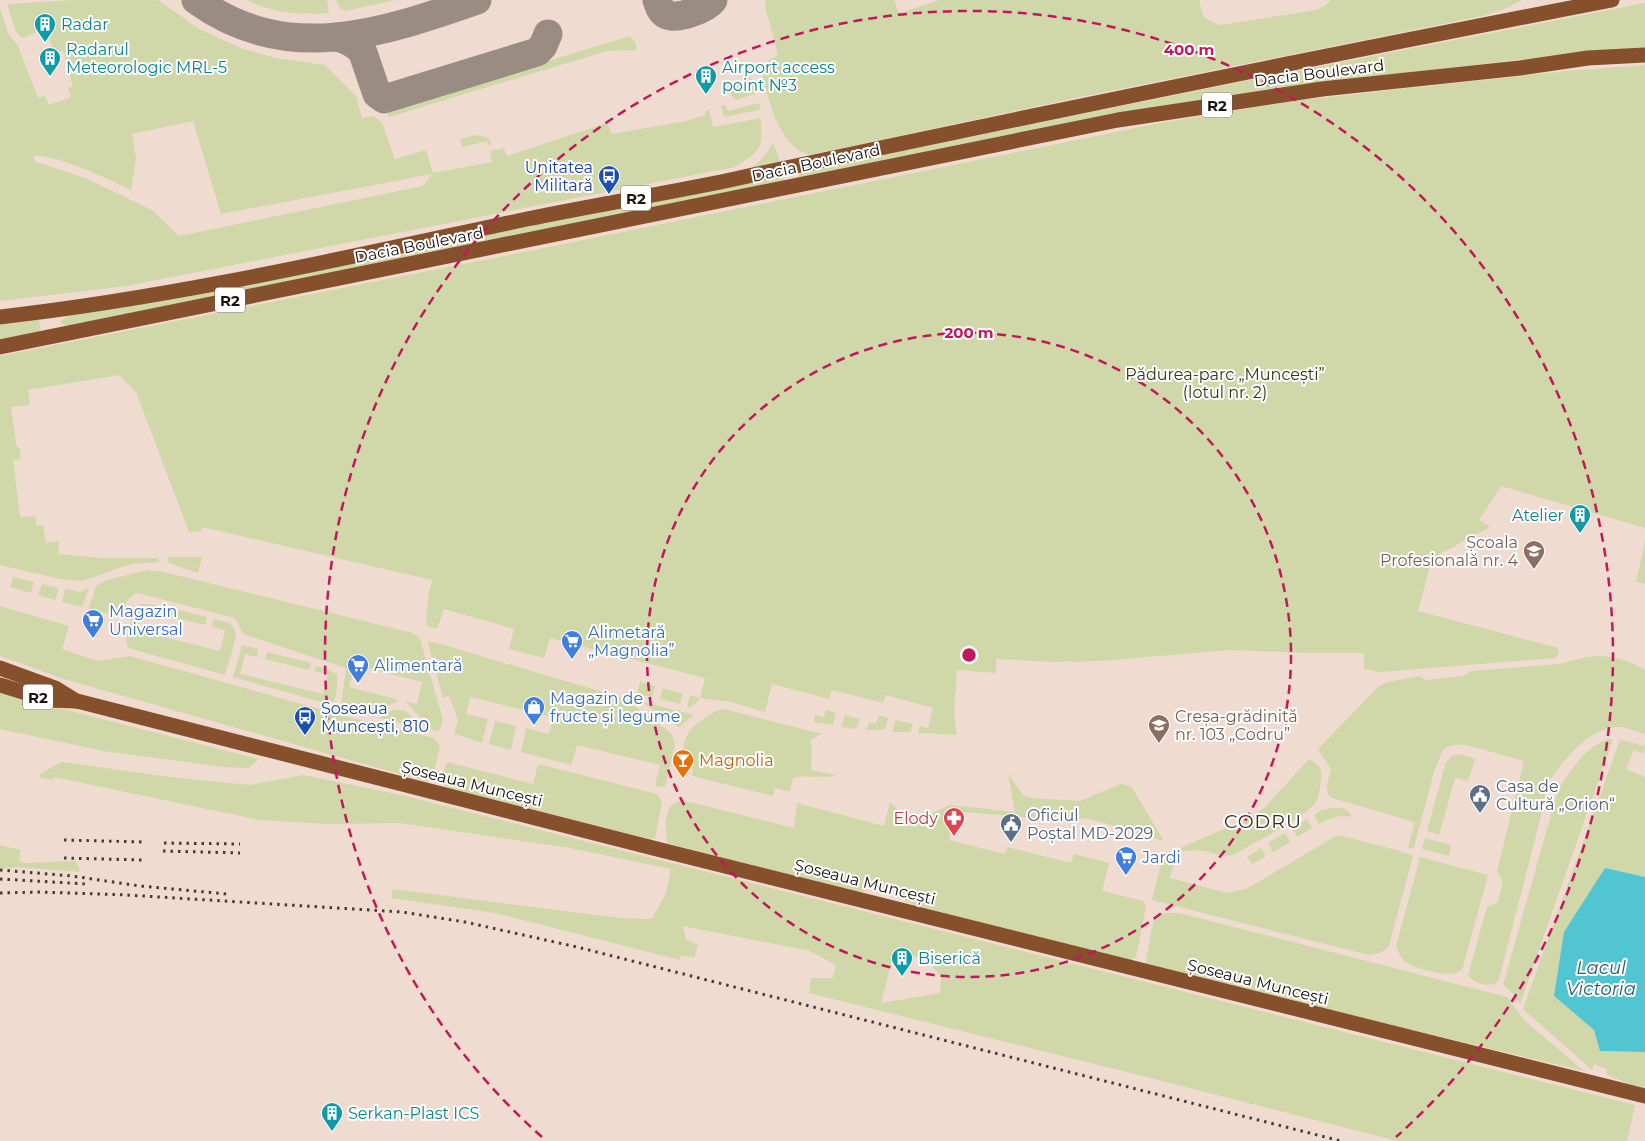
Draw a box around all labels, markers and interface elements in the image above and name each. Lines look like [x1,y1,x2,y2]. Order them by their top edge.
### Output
building icon: Radar [33,12,57,43]
place label: Radar [61,15,109,34]
place label: Radarul Meteorologic MRL-5 [66,40,227,77]
text: 400 m [1164,40,1214,59]
building icon: Radarul Meteorologic MRL-5 [38,46,62,77]
street label: Dacia Boulevard [1253,56,1385,90]
place label: Airport access point №3 [722,58,835,95]
building icon: Airport access point №3 [694,64,718,95]
road number: R2 [1202,92,1232,118]
street label: Dacia Boulevard [750,140,882,186]
place label: Unitatea Militară [525,158,593,195]
bus stop icon: Unitatea Militară [597,164,621,195]
road number: R2 [621,186,651,210]
street label: Dacia Boulevard [353,223,485,267]
road number: R2 [215,288,245,312]
text: 200 m [944,323,994,342]
park label: Pădurea-parc „Muncești” (lotul nr. 2) [1125,365,1325,402]
building icon: Atelier [1568,503,1592,534]
place label: Atelier [1512,506,1564,525]
place label: Școala Profesională nr. 4 [1380,533,1518,570]
school or university icon: Școala Profesională nr. 4 [1522,539,1546,570]
place label: Magazin Universal [109,602,183,639]
supermarket icon: Magazin Universal [81,608,105,639]
place label: Alimetară „Magnolia” [588,623,675,660]
supermarket icon: Alimetară „Magnolia” [560,629,584,660]
centre of rings [960,646,978,664]
supermarket icon: Alimentară [346,653,370,684]
place label: Alimentară [374,656,462,675]
road number: R2 [23,684,53,710]
place label: Magazin de fructe și legume [550,689,680,727]
shop icon: Magazin de fructe și legume [522,695,546,726]
place label: Șoseaua Muncești, 810 [321,699,429,737]
bus stop icon: Șoseaua Muncești, 810 [293,705,317,736]
place label: Creșa-grădiniță nr. 103 „Codru” [1175,707,1298,744]
school or university icon: Creșa-grădiniță nr. 103 „Codru” [1147,713,1171,744]
bar icon: Magnolia [671,748,695,779]
place label: Magnolia [699,751,774,770]
street label: Șoseaua Muncești [399,757,545,812]
place label: Casa de Cultură „Orion“ [1496,777,1615,814]
public building icon: Casa de Cultură „Orion“ [1468,783,1492,814]
pharmacy icon: Elody [942,806,966,837]
place label: Oficiul Poștal MD-2029 [1027,806,1153,844]
place label: Elody [894,809,938,828]
district label: CODRU [1224,810,1302,833]
public building icon: Oficiul Poștal MD-2029 [999,812,1023,843]
supermarket icon: Jardi [1114,845,1138,876]
place label: Jardi [1141,848,1181,867]
street label: Șoseaua Muncești [792,855,938,910]
building icon: Biserică [890,946,914,977]
place label: Biserică [918,949,981,968]
street label: Șoseaua Muncești [1185,955,1331,1010]
water label: Lacul Victoria [1566,957,1636,1000]
building icon: Serkan-Plast ICS [320,1101,344,1132]
place label: Serkan-Plast ICS [348,1104,479,1123]

